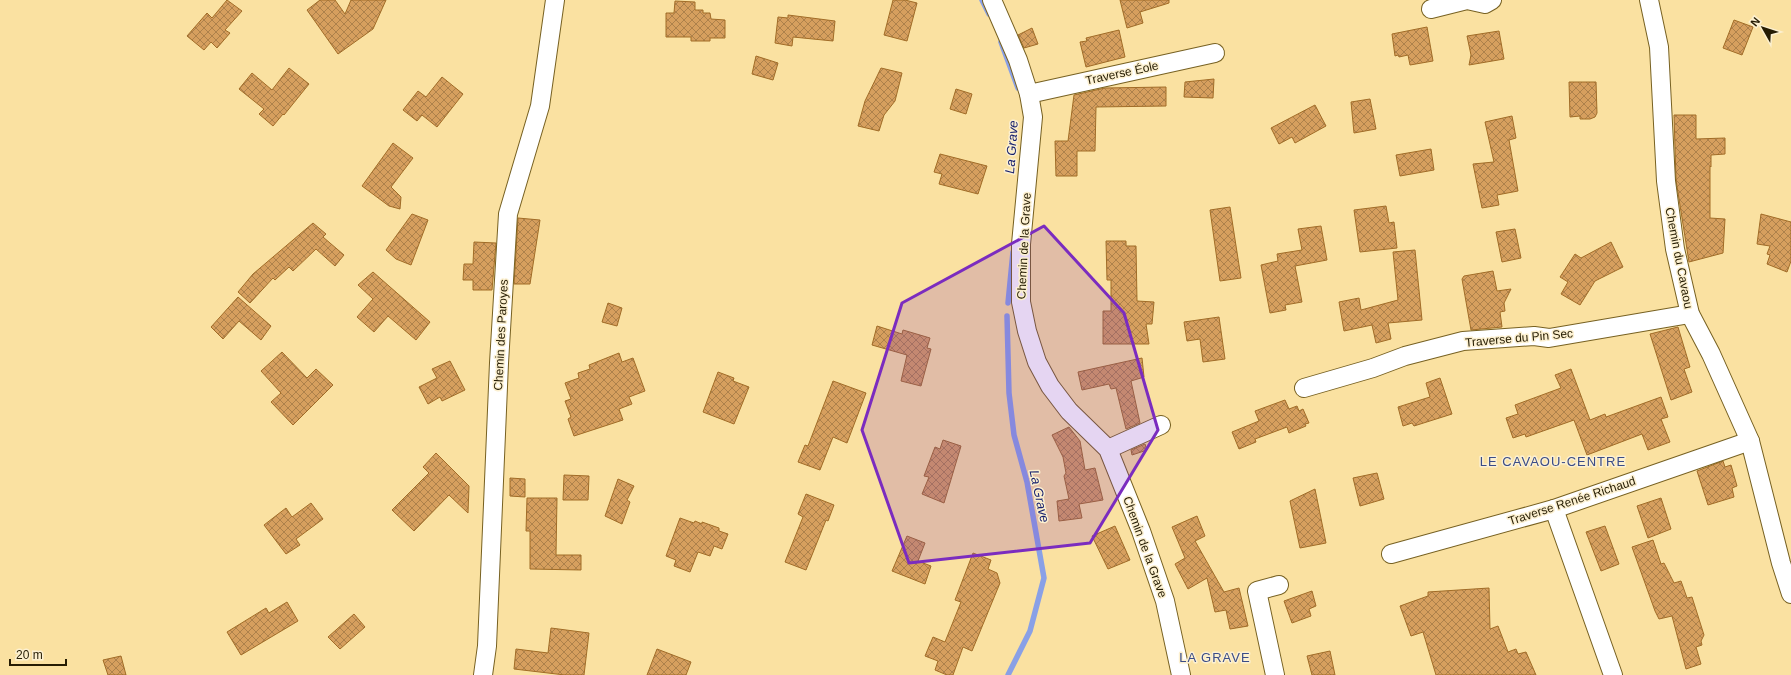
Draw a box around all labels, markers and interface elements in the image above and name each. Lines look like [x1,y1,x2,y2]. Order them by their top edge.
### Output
north arrow [1743,8,1783,48]
text: N [1748,15,1762,29]
street label: Traverse Éole [1084,57,1160,88]
water label: La Grave [1002,120,1021,174]
street label: Chemin de la Grave [1014,192,1034,300]
street label: Chemin du Cavaou [1662,206,1696,310]
street label: Chemin des Paroyes [491,279,511,391]
street label: Traverse du Pin Sec [1464,326,1574,350]
district label: LE CAVAOU-CENTRE [1480,454,1626,469]
water label: La Grave [1027,468,1052,524]
street label: Traverse Renée Richaud [1507,474,1637,528]
street label: Chemin de la Grave [1120,494,1170,600]
scale bar [10,641,66,667]
text: 20 m [16,648,43,662]
district label: LA GRAVE [1179,650,1251,665]

